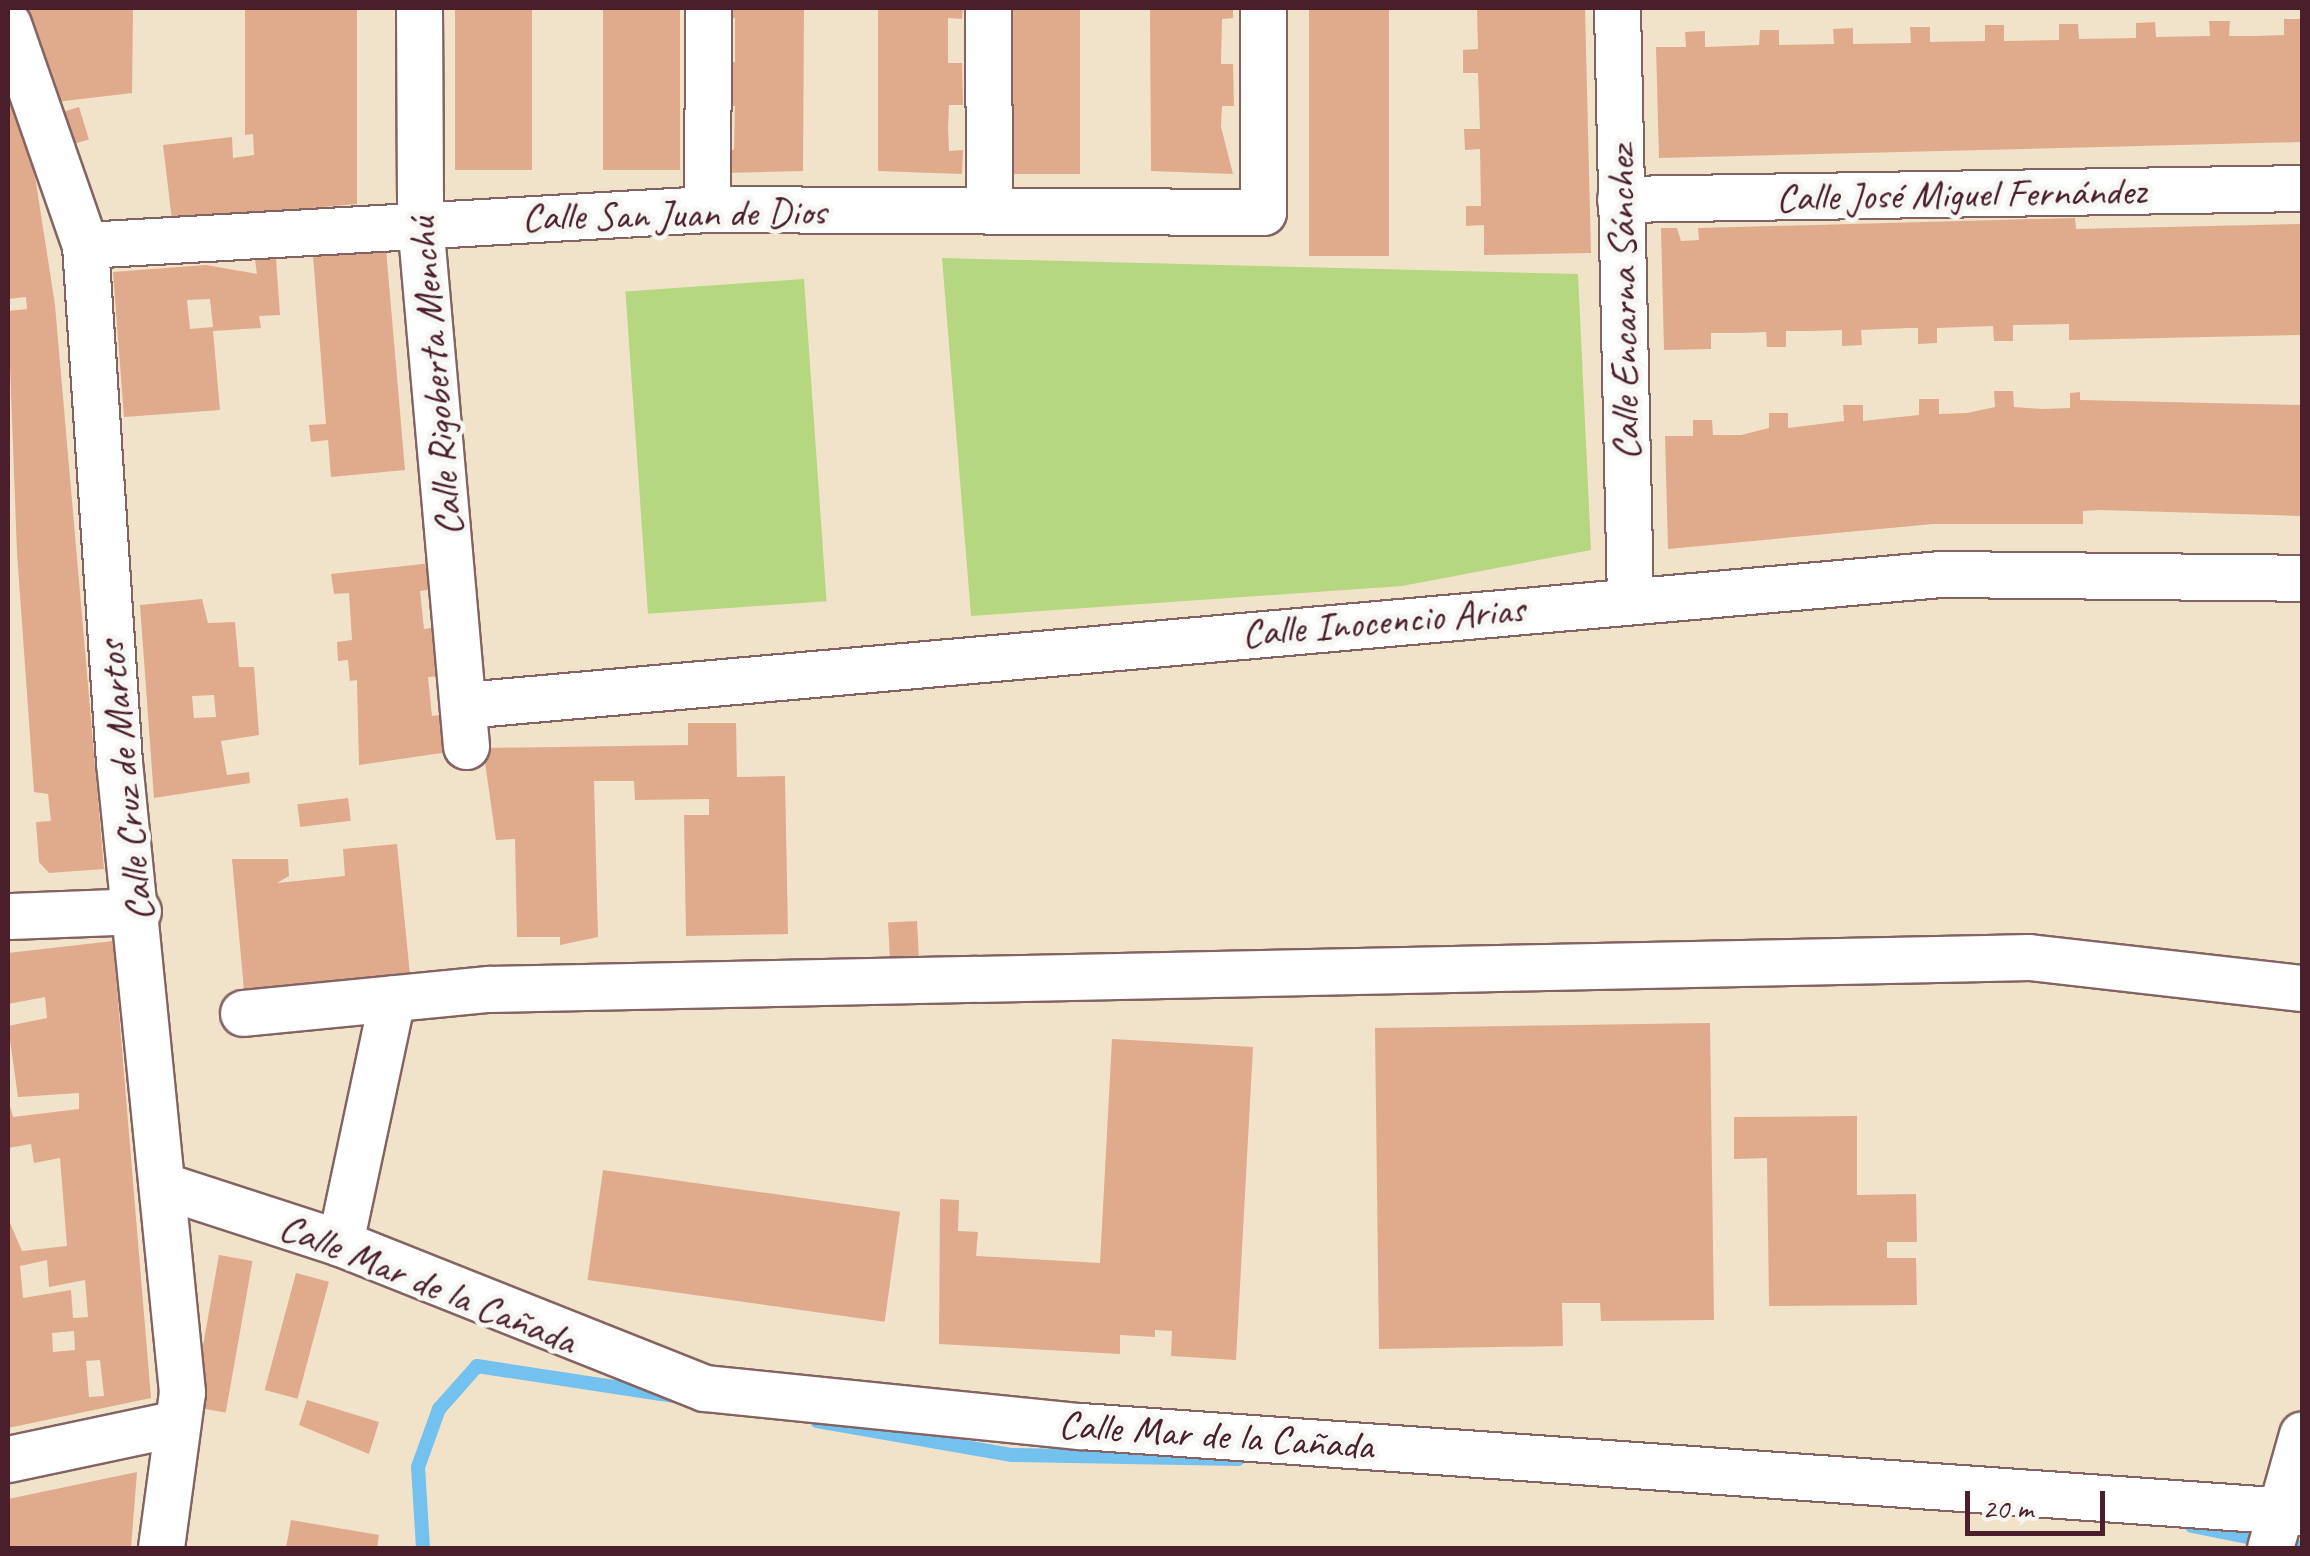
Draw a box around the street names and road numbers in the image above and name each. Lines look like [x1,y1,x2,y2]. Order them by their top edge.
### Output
street label: Calle Encarna Sánchez [1596,146,1650,460]
street label: Calle José Miguel Fernández [1776,167,2146,221]
street label: Calle San Juan de Dios [522,187,826,241]
street label: Calle Rigoberta Menchú [397,215,473,539]
street label: Calle Inocencio Arias [1240,585,1526,657]
street label: Calle Cruz de Martos [86,638,164,924]
street label: Calle Mar de la Cañada [271,1201,585,1365]
street label: Calle Mar de la Cañada [1055,1400,1377,1470]

